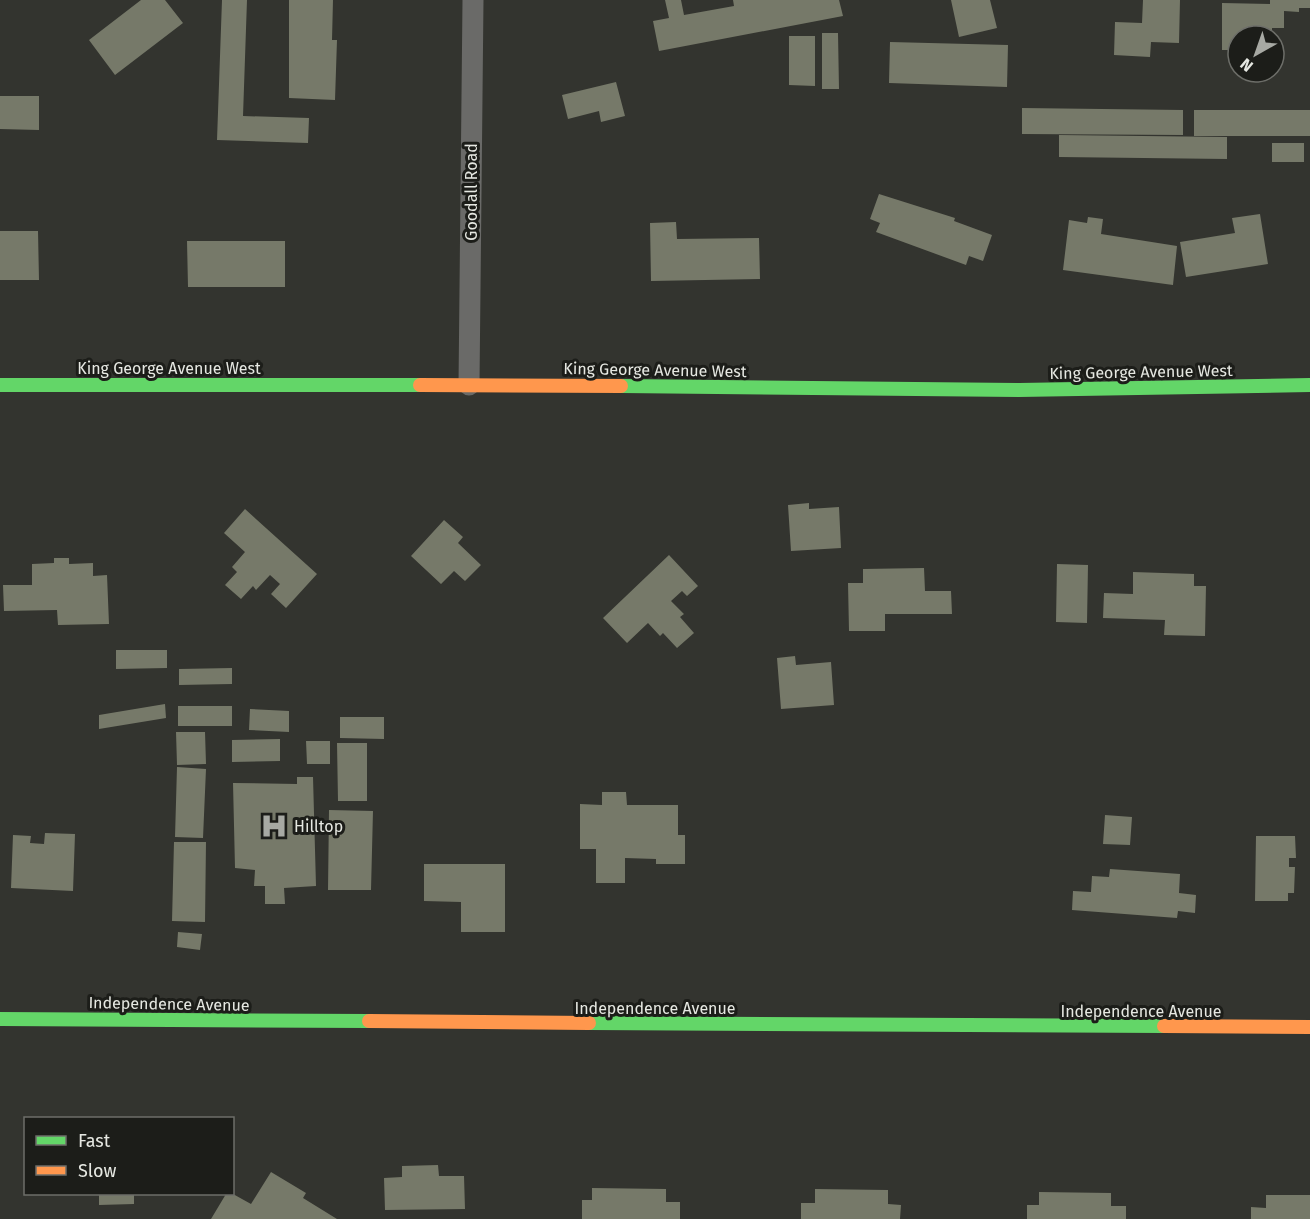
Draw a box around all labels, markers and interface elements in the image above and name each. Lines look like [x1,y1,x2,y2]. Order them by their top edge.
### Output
north arrow [1226,24,1286,84]
text: N [1237,54,1257,76]
street label: Goodall Road [462,143,481,241]
street label: King George Avenue West [77,359,261,378]
street label: King George Avenue West [563,359,747,381]
street label: King George Avenue West [1049,361,1233,383]
hospital icon: Hilltop [259,811,289,841]
place label: Hilltop [294,817,343,836]
street label: Independence Avenue [88,993,250,1015]
street label: Independence Avenue [574,999,736,1018]
street label: Independence Avenue [1060,1002,1222,1021]
legend [24,1117,234,1195]
text: Fast [78,1130,111,1152]
text: Slow [78,1160,117,1182]

